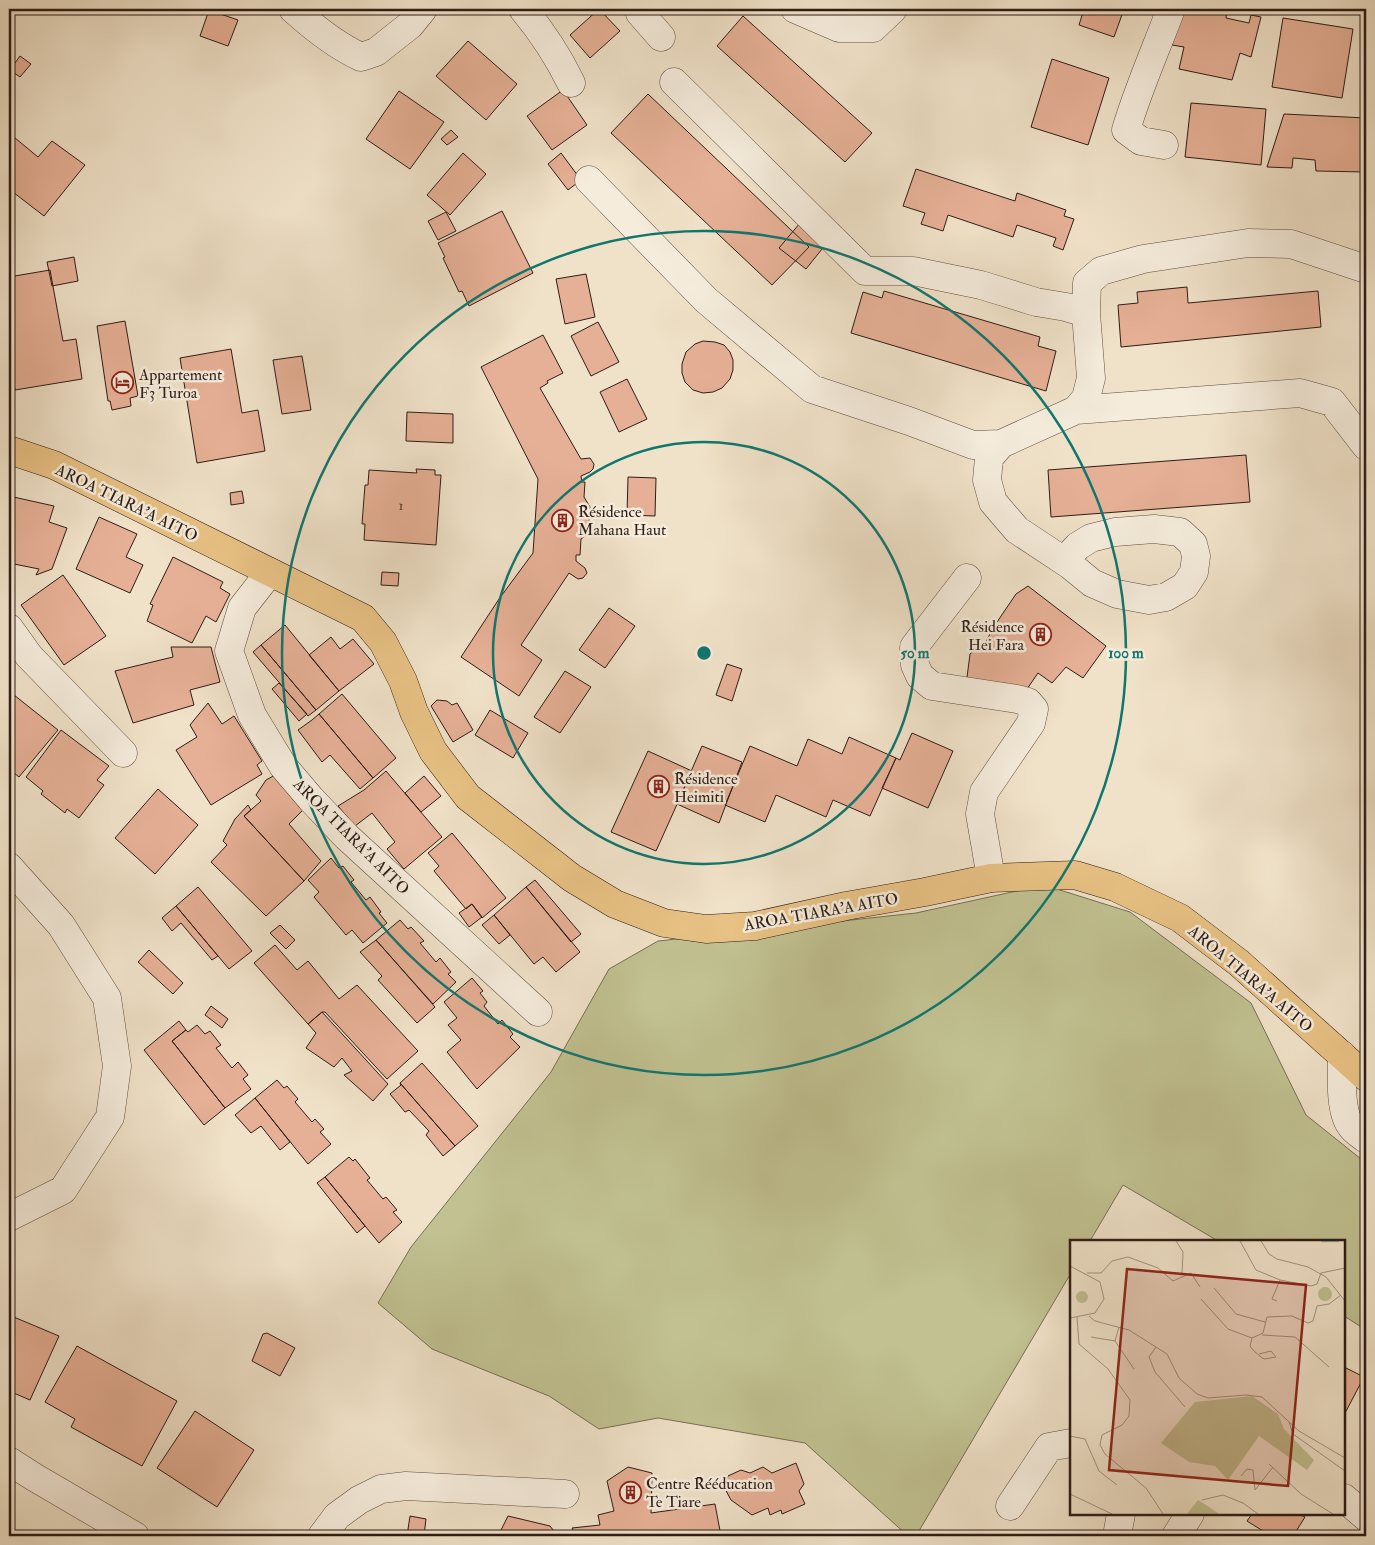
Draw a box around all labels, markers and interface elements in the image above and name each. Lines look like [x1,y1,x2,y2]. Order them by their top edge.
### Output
place label: Appartement F3 Turoa [138,365,222,403]
hotel icon: Appartement F3 Turoa [111,371,135,395]
street label: AROA TIARA'A AITO [51,459,201,546]
house number: 1 [399,497,404,514]
place label: Résidence Mahana Haut [578,502,666,540]
building icon: Résidence Mahana Haut [550,508,574,532]
place label: Résidence Hei Fara [960,617,1024,655]
building icon: Résidence Hei Fara [1028,623,1052,647]
centre of rings [695,644,713,662]
text: 50 m [901,644,930,663]
text: 100 m [1108,644,1144,663]
place label: Résidence Heimiti [674,769,738,807]
street label: AROA TIARA'A AITO [288,774,414,899]
building icon: Résidence Heimiti [646,775,670,799]
street label: AROA TIARA'A AITO [742,889,900,936]
street label: AROA TIARA'A AITO [1183,920,1317,1037]
inset map [1070,1240,1345,1515]
place label: Centre Rééducation Te Tiare [646,1474,773,1512]
building icon: Centre Rééducation Te Tiare [618,1480,642,1504]

